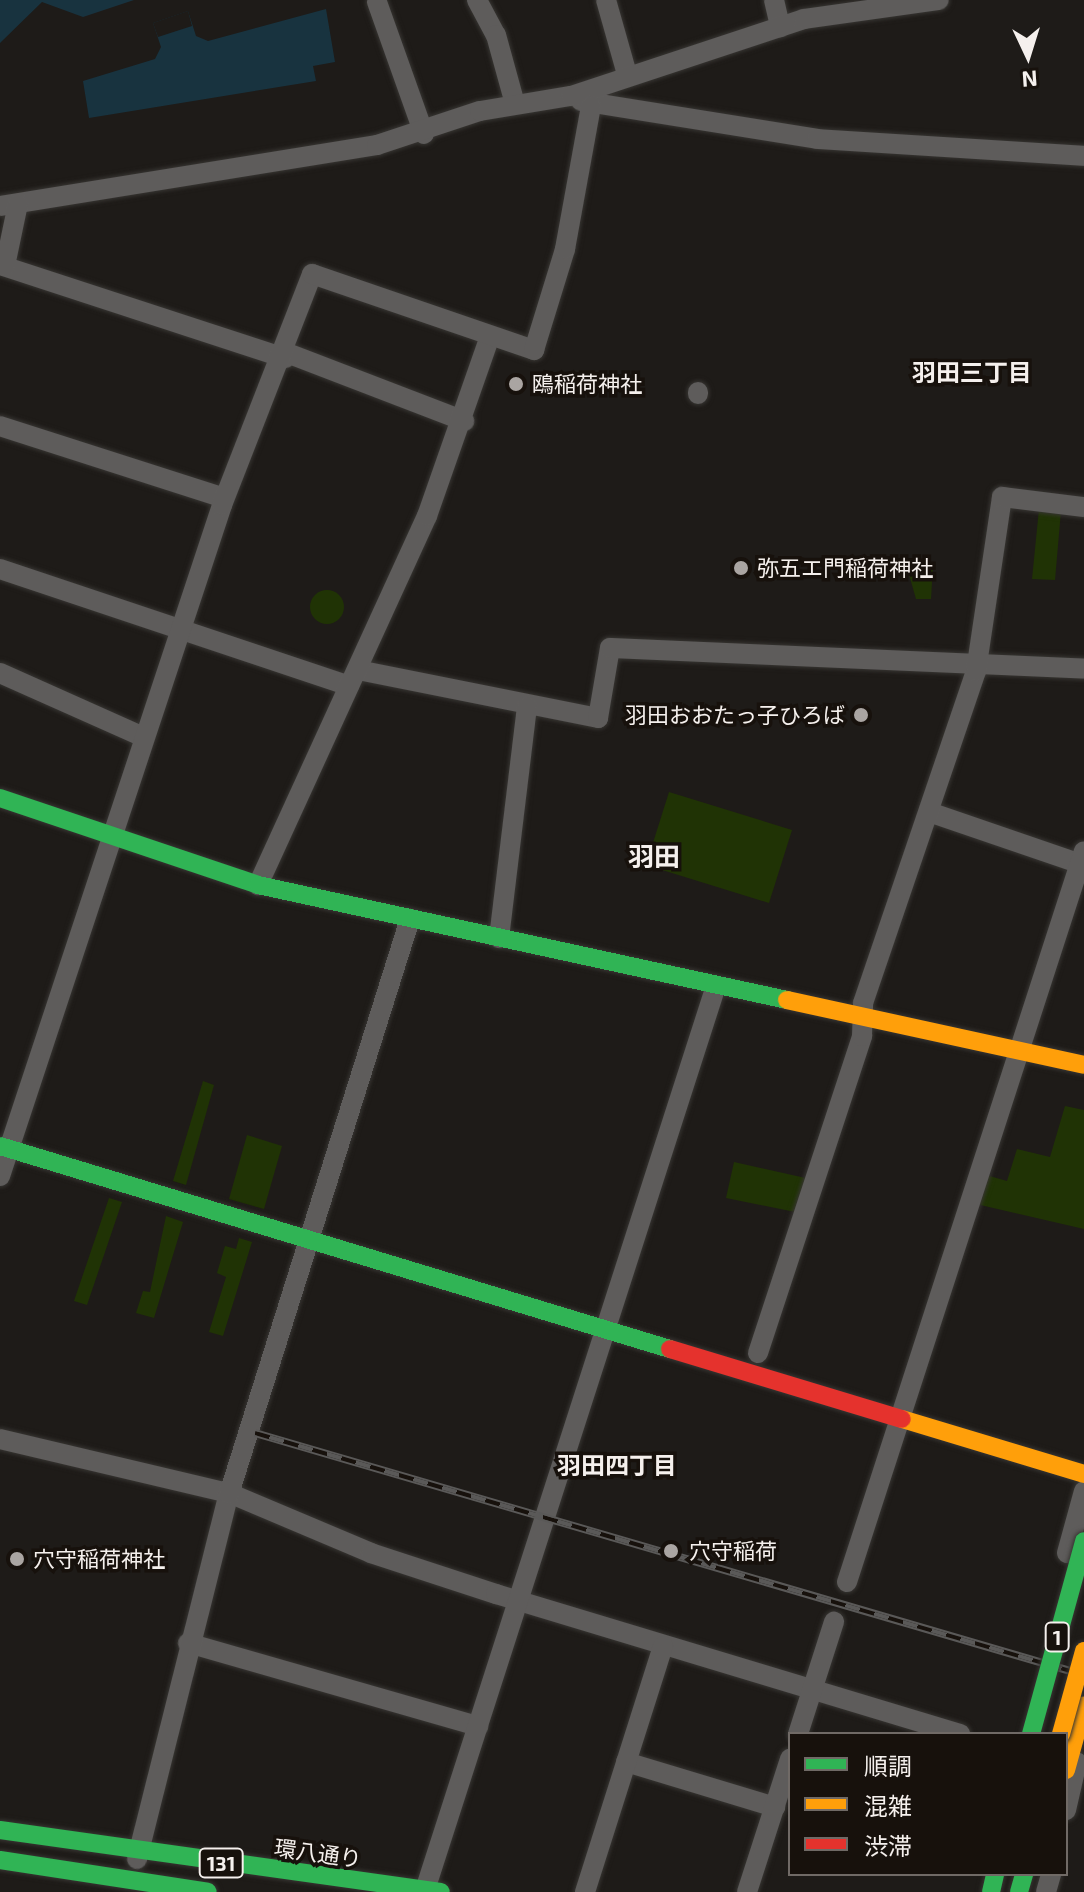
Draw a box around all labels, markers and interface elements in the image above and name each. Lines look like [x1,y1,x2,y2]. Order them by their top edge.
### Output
north arrow [988,16,1068,96]
text: N [1021,66,1039,93]
district label: 羽田三丁目 [912,358,1032,386]
place label: 鴎稲荷神社 [532,371,642,397]
marker: 鴎稲荷神社 [507,375,525,393]
place label: 弥五エ門稲荷神社 [757,555,933,581]
marker: 弥五エ門稲荷神社 [732,559,750,577]
place label: 羽田おおたっ子ひろば [625,702,845,728]
marker: 羽田おおたっ子ひろば [852,706,870,724]
district label: 羽田 [628,840,680,872]
district label: 羽田四丁目 [557,1451,677,1479]
place label: 穴守稲荷 [689,1538,777,1564]
marker: 穴守稲荷 [660,1540,682,1562]
place label: 穴守稲荷神社 [33,1546,165,1572]
marker: 穴守稲荷神社 [8,1550,26,1568]
road number: 1 [1043,1621,1071,1653]
legend [788,1732,1068,1876]
text: 順調 [864,1751,912,1780]
text: 混雑 [864,1791,912,1820]
text: 渋滞 [864,1831,912,1860]
street label: 環八通り [273,1834,363,1872]
road number: 131 [197,1847,245,1879]

